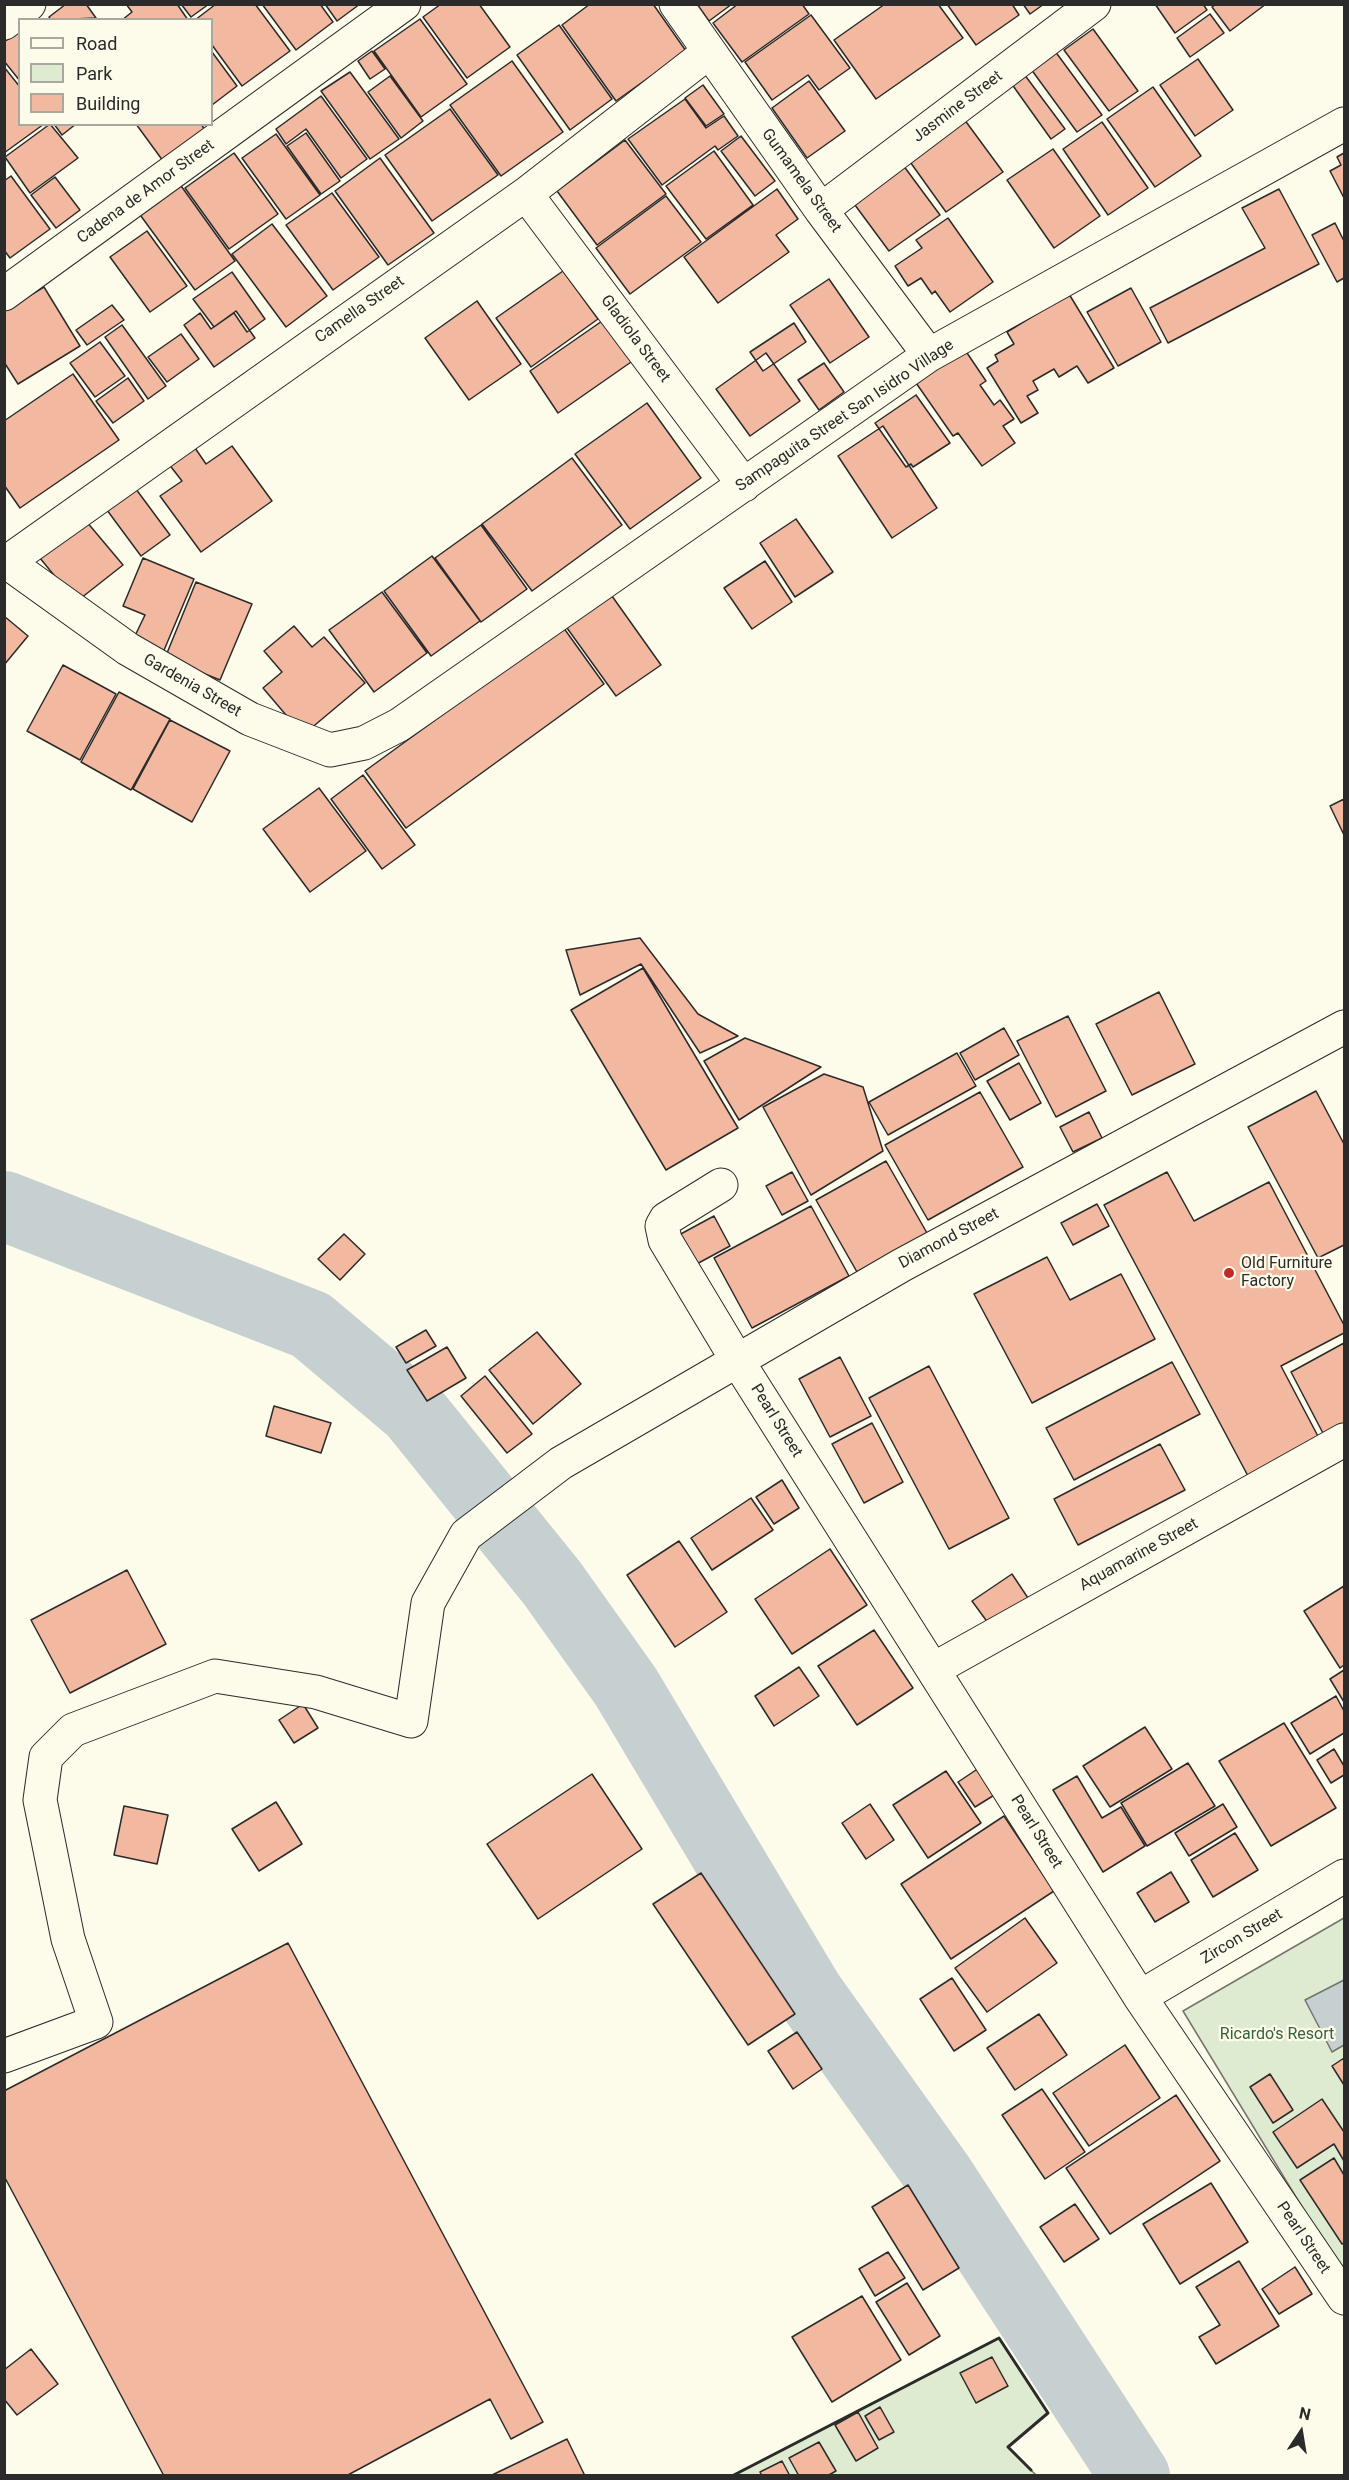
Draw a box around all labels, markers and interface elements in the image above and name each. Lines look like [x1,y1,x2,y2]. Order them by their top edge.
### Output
legend [18,18,213,126]
text: Road [76,33,117,54]
text: Park [76,63,112,84]
street label: Jasmine Street [909,67,1007,147]
text: Building [76,93,140,114]
street label: Gumamela Street [757,125,845,237]
street label: Cadena de Amor Street [74,136,218,248]
street label: Camella Street [312,272,408,348]
street label: Gladiola Street [596,292,674,386]
street label: Sampaguita Street San Isidro Village [732,336,958,496]
street label: Gardenia Street [140,650,244,722]
street label: Diamond Street [896,1205,1002,1273]
place label: Old Furniture Factory [1241,1254,1332,1292]
marker: Old Furniture Factory [1222,1266,1236,1280]
street label: Pearl Street [746,1381,806,1461]
street label: Aquamarine Street [1076,1514,1202,1596]
street label: Pearl Street [1006,1792,1066,1872]
street label: Zircon Street [1198,1905,1286,1969]
park label: Ricardo's Resort [1220,2025,1334,2045]
street label: Pearl Street [1272,2198,1334,2278]
north arrow [1271,2402,1331,2462]
text: N [1297,2403,1312,2424]

